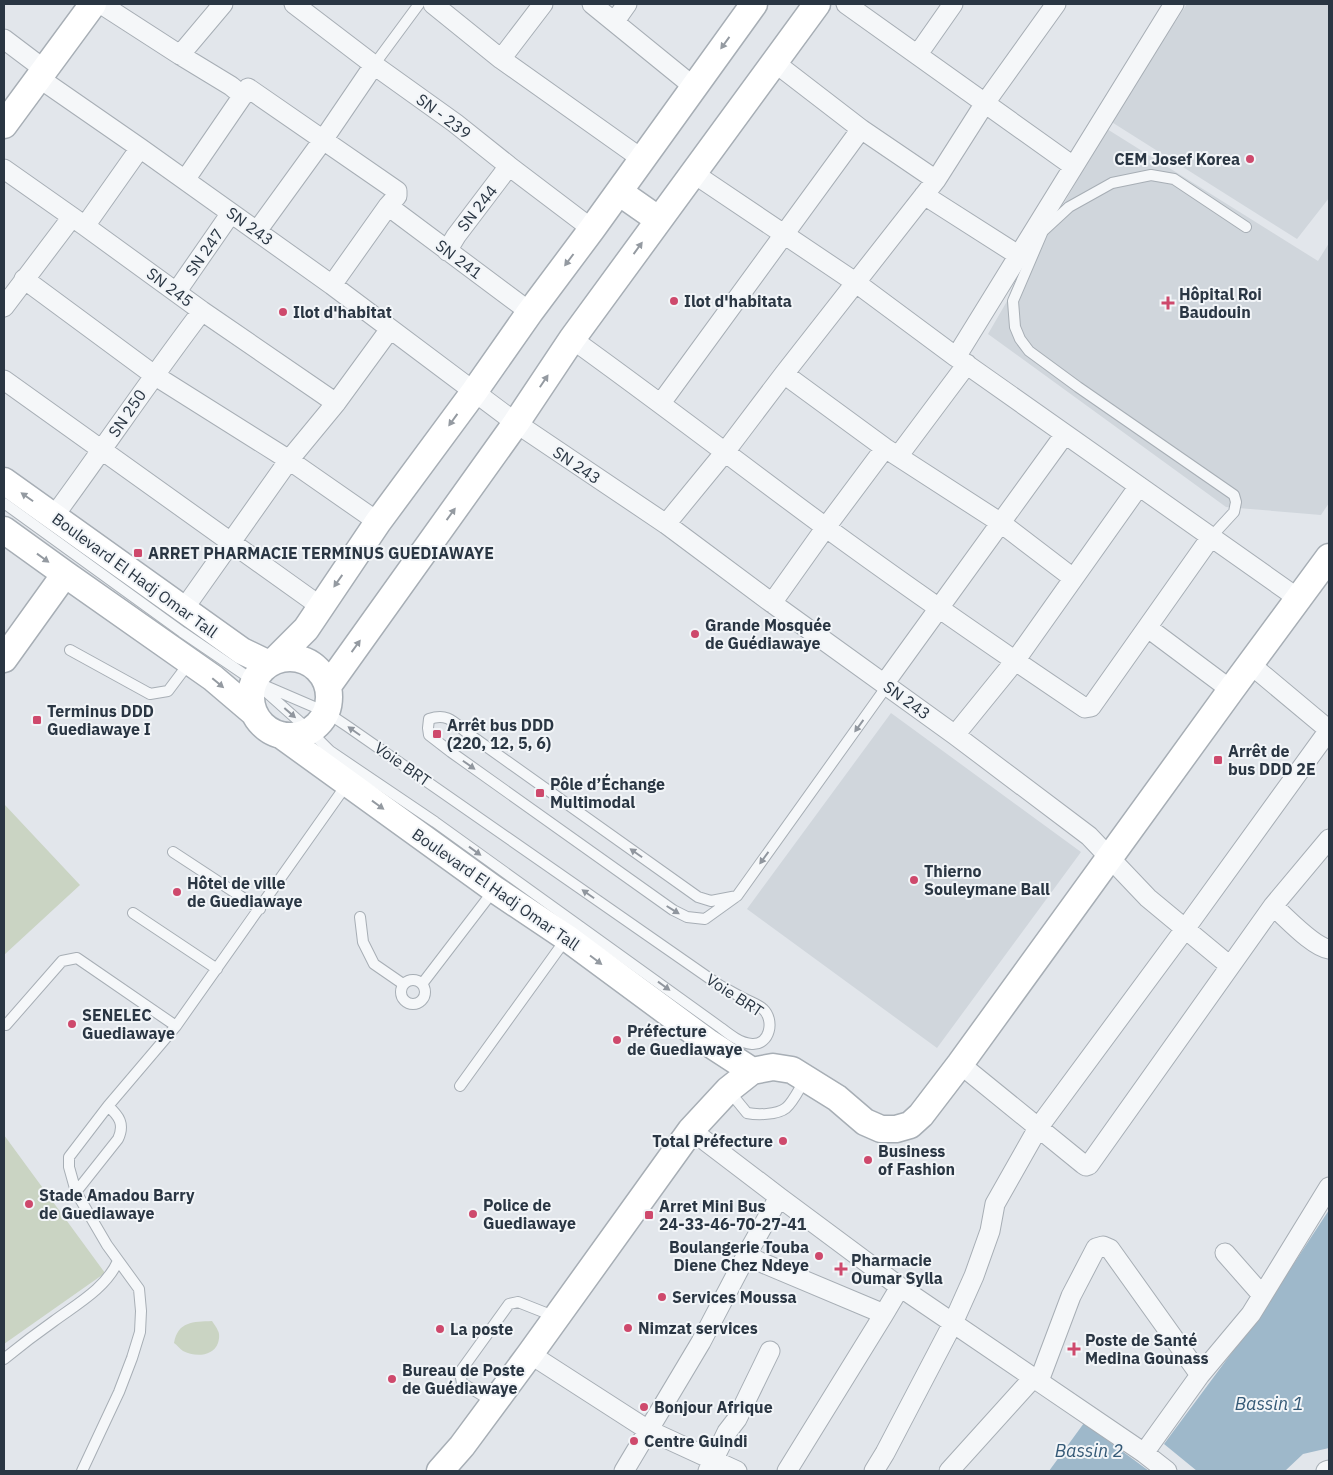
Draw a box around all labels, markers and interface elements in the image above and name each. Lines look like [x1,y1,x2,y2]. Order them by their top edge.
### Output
one-way arrow [720,37,730,50]
street label: SN - 239 [413,89,475,143]
place label: CEM Josef Korea [1114,149,1240,169]
marker: CEM Josef Korea [1244,153,1256,165]
street label: SN 244 [453,181,501,235]
street label: SN 243 [223,202,277,250]
street label: SN 247 [181,224,227,280]
street label: SN 241 [432,235,486,283]
one-way arrow [633,241,643,255]
one-way arrow [563,253,574,266]
street label: SN 245 [143,263,197,311]
place label: Hôpital Roi Baudouin [1179,284,1262,322]
place label: Ilot d'habitata [684,291,792,311]
marker: Ilot d'habitata [668,295,680,307]
marker: Hôpital Roi Baudouin [1161,296,1175,310]
place label: Ilot d'habitat [293,302,392,322]
marker: Ilot d'habitat [277,306,289,318]
one-way arrow [539,374,549,388]
street label: SN 250 [104,385,150,441]
one-way arrow [448,414,458,427]
street label: SN 243 [549,442,605,488]
one-way arrow [20,492,34,502]
one-way arrow [446,507,456,521]
street label: Boulevard El Hadj Omar Tall [48,508,222,642]
place label: ARRET PHARMACIE TERMINUS GUEDIAWAYE [148,543,494,563]
marker: ARRET PHARMACIE TERMINUS GUEDIAWAYE [132,547,144,559]
one-way arrow [36,553,49,564]
one-way arrow [333,574,343,588]
place label: Grande Mosquée de Guédiawaye [705,615,831,653]
marker: Grande Mosquée de Guédiawaye [689,628,701,640]
one-way arrow [351,639,361,653]
street label: SN 243 [880,676,934,724]
one-way arrow [212,677,224,688]
place label: Terminus DDD Guediawaye I [47,701,154,739]
one-way arrow [284,707,296,719]
marker: Terminus DDD Guediawaye I [31,714,43,726]
place label: Arrêt bus DDD (220, 12, 5, 6) [447,715,554,753]
one-way arrow [854,719,864,733]
one-way arrow [347,726,361,736]
marker: Arrêt bus DDD (220, 12, 5, 6) [431,728,443,740]
street label: Voie BRT [371,737,435,791]
place label: Arrêt de bus DDD 2E [1228,741,1316,779]
marker: Arrêt de bus DDD 2E [1212,754,1224,766]
one-way arrow [462,760,476,770]
place label: Pôle d’Échange Multimodal [550,773,665,812]
marker: Pôle d’Échange Multimodal [534,787,546,799]
one-way arrow [371,800,385,810]
street label: Boulevard El Hadj Omar Tall [408,824,584,954]
one-way arrow [468,846,482,856]
one-way arrow [629,848,643,858]
one-way arrow [759,851,769,865]
place label: Thierno Souleymane Ball [924,861,1050,899]
place label: Hôtel de ville de Guediawaye [187,873,302,911]
marker: Thierno Souleymane Ball [908,874,920,886]
marker: Hôtel de ville de Guediawaye [171,886,183,898]
one-way arrow [581,889,595,899]
one-way arrow [667,905,680,914]
one-way arrow [589,954,602,965]
street label: Voie BRT [703,969,767,1021]
one-way arrow [657,981,671,991]
place label: SENELEC Guediawaye [82,1005,175,1043]
marker: SENELEC Guediawaye [66,1018,78,1030]
place label: Préfecture de Guediawaye [627,1021,742,1059]
marker: Préfecture de Guediawaye [611,1034,623,1046]
place label: Total Préfecture [652,1131,773,1151]
marker: Total Préfecture [777,1135,789,1147]
place label: Business of Fashion [878,1141,955,1179]
marker: Business of Fashion [862,1154,874,1166]
place label: Stade Amadou Barry de Guediawaye [39,1185,195,1223]
place label: Police de Guediawaye [483,1195,576,1233]
place label: Arret Mini Bus 24-33-46-70-27-41 [659,1196,807,1234]
marker: Stade Amadou Barry de Guediawaye [23,1198,35,1210]
marker: Police de Guediawaye [467,1208,479,1220]
marker: Arret Mini Bus 24-33-46-70-27-41 [643,1209,655,1221]
place label: Boulangerie Touba Diene Chez Ndeye [669,1237,809,1275]
marker: Boulangerie Touba Diene Chez Ndeye [813,1250,825,1262]
place label: Pharmacie Oumar Sylla [851,1250,943,1288]
marker: Pharmacie Oumar Sylla [835,1263,847,1275]
place label: Services Moussa [672,1287,797,1307]
marker: Services Moussa [656,1291,668,1303]
place label: Nimzat services [638,1318,758,1338]
place label: La poste [450,1319,513,1339]
marker: Nimzat services [622,1322,634,1334]
marker: La poste [434,1323,446,1335]
place label: Poste de Santé Medina Gounass [1085,1330,1209,1368]
marker: Poste de Santé Medina Gounass [1067,1342,1081,1356]
place label: Bureau de Poste de Guédiawaye [402,1360,525,1398]
marker: Bureau de Poste de Guédiawaye [386,1373,398,1385]
water label: Bassin 1 [1235,1392,1303,1415]
place label: Bonjour Afrique [654,1397,773,1417]
marker: Bonjour Afrique [638,1401,650,1413]
place label: Centre Guindi [644,1431,748,1451]
marker: Centre Guindi [628,1435,640,1447]
water label: Bassin 2 [1055,1439,1123,1462]

